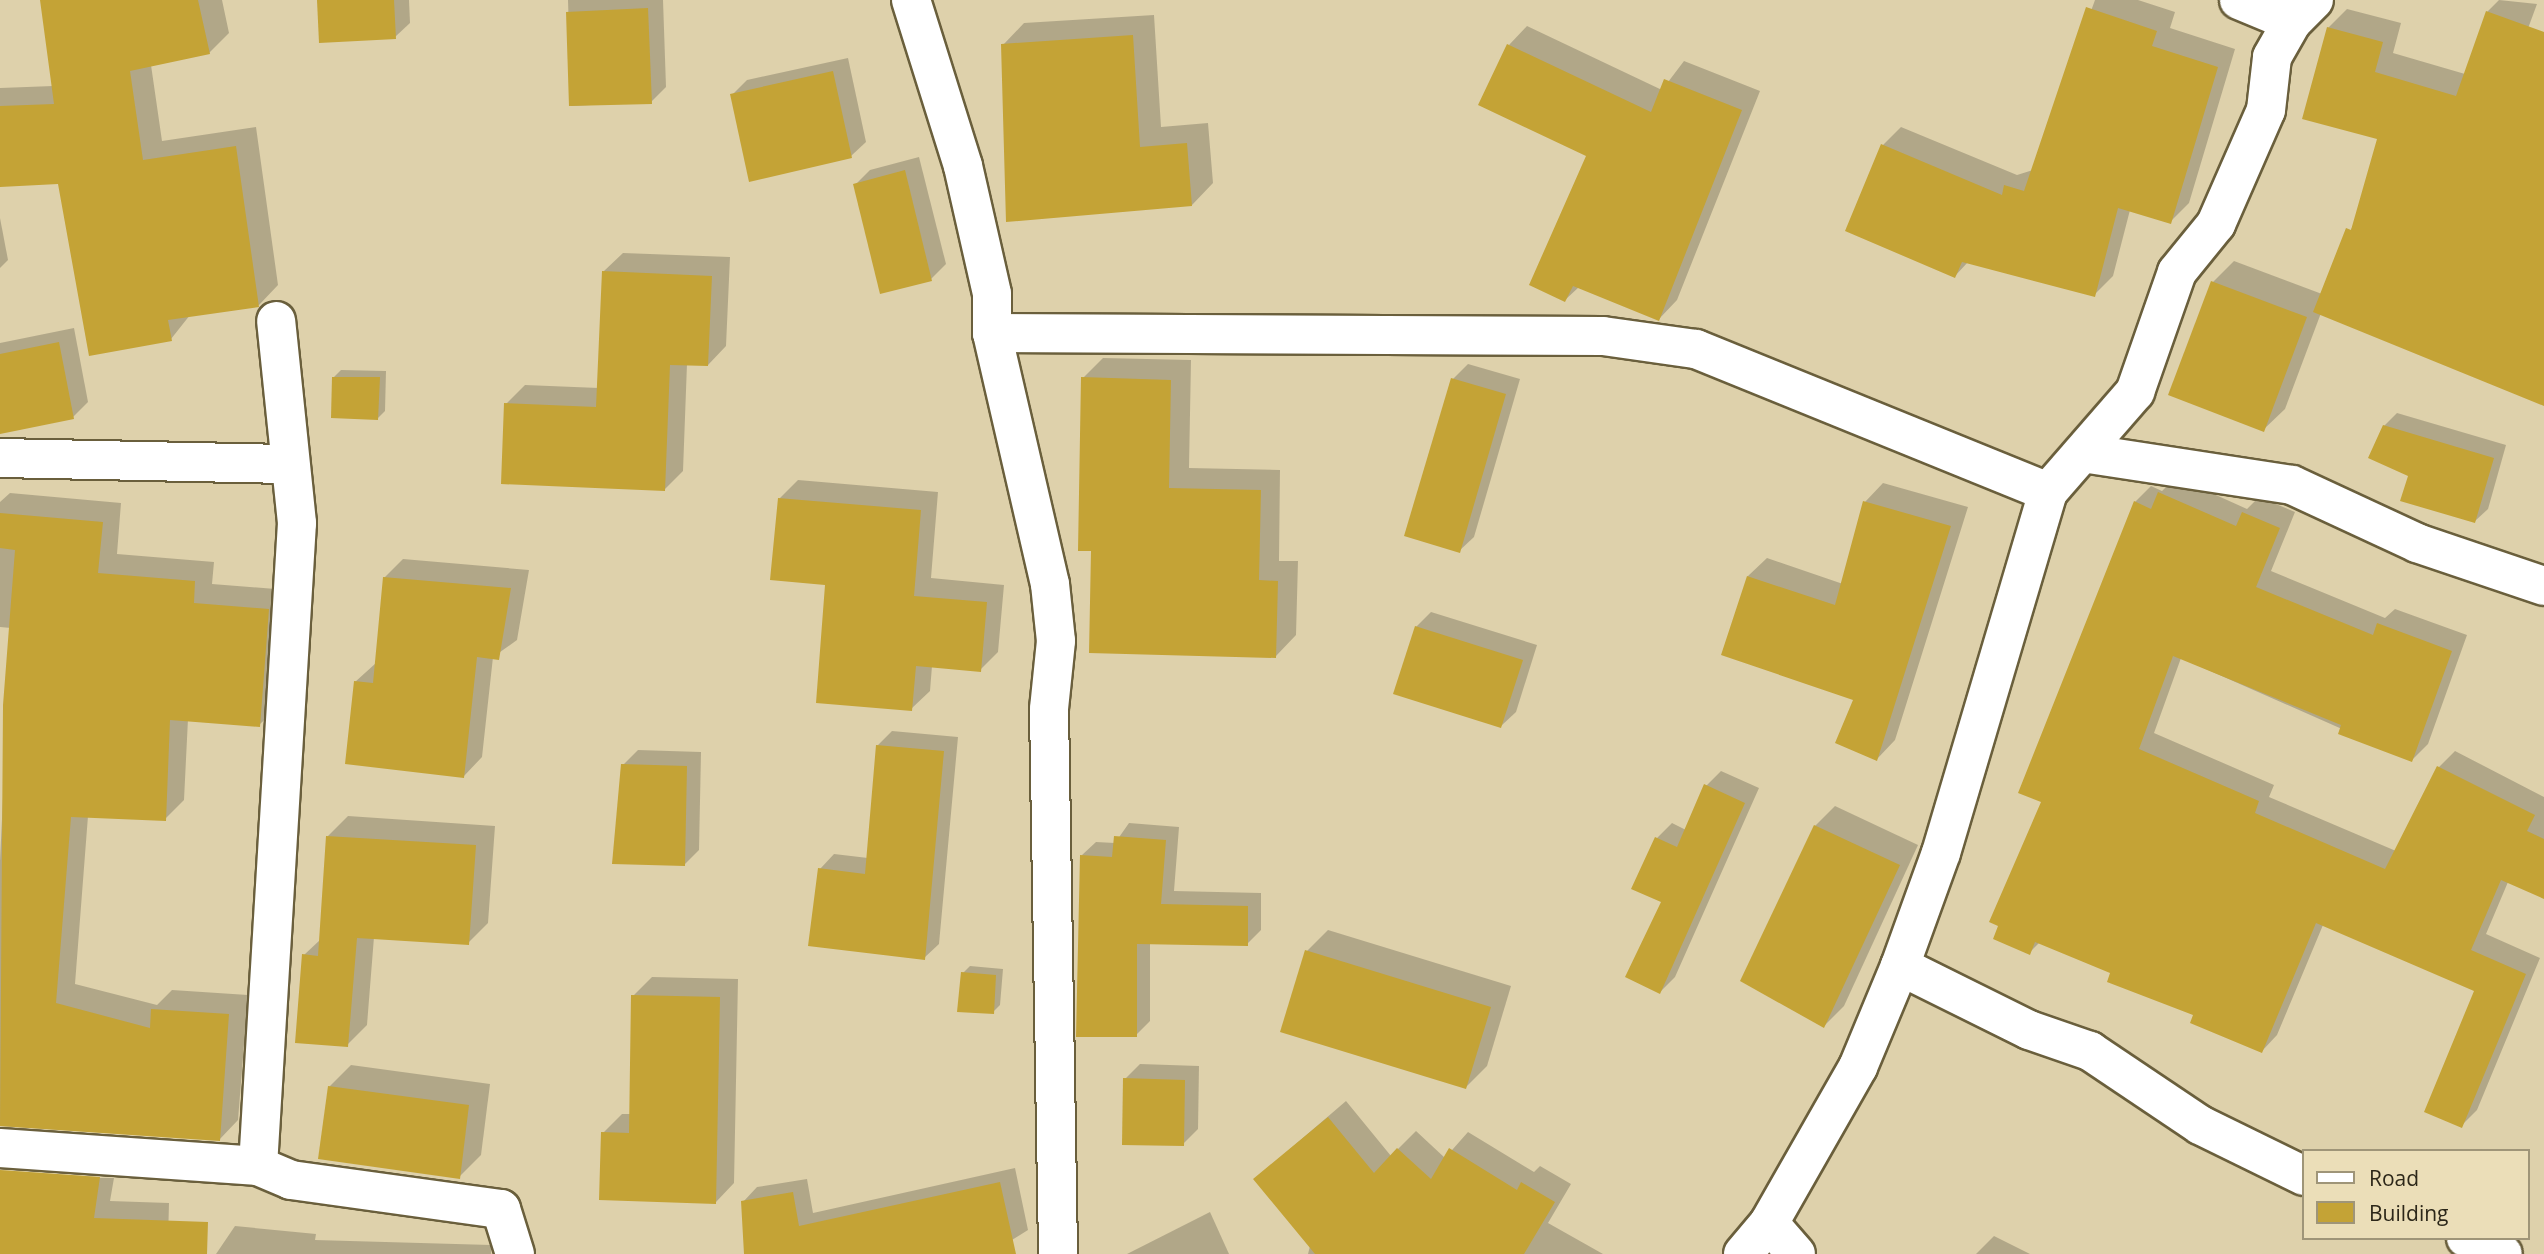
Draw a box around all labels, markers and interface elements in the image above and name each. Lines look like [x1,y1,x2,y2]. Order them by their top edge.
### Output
legend [2302,1149,2530,1240]
text: Road [2369,1164,2419,1192]
text: Building [2369,1199,2448,1227]

